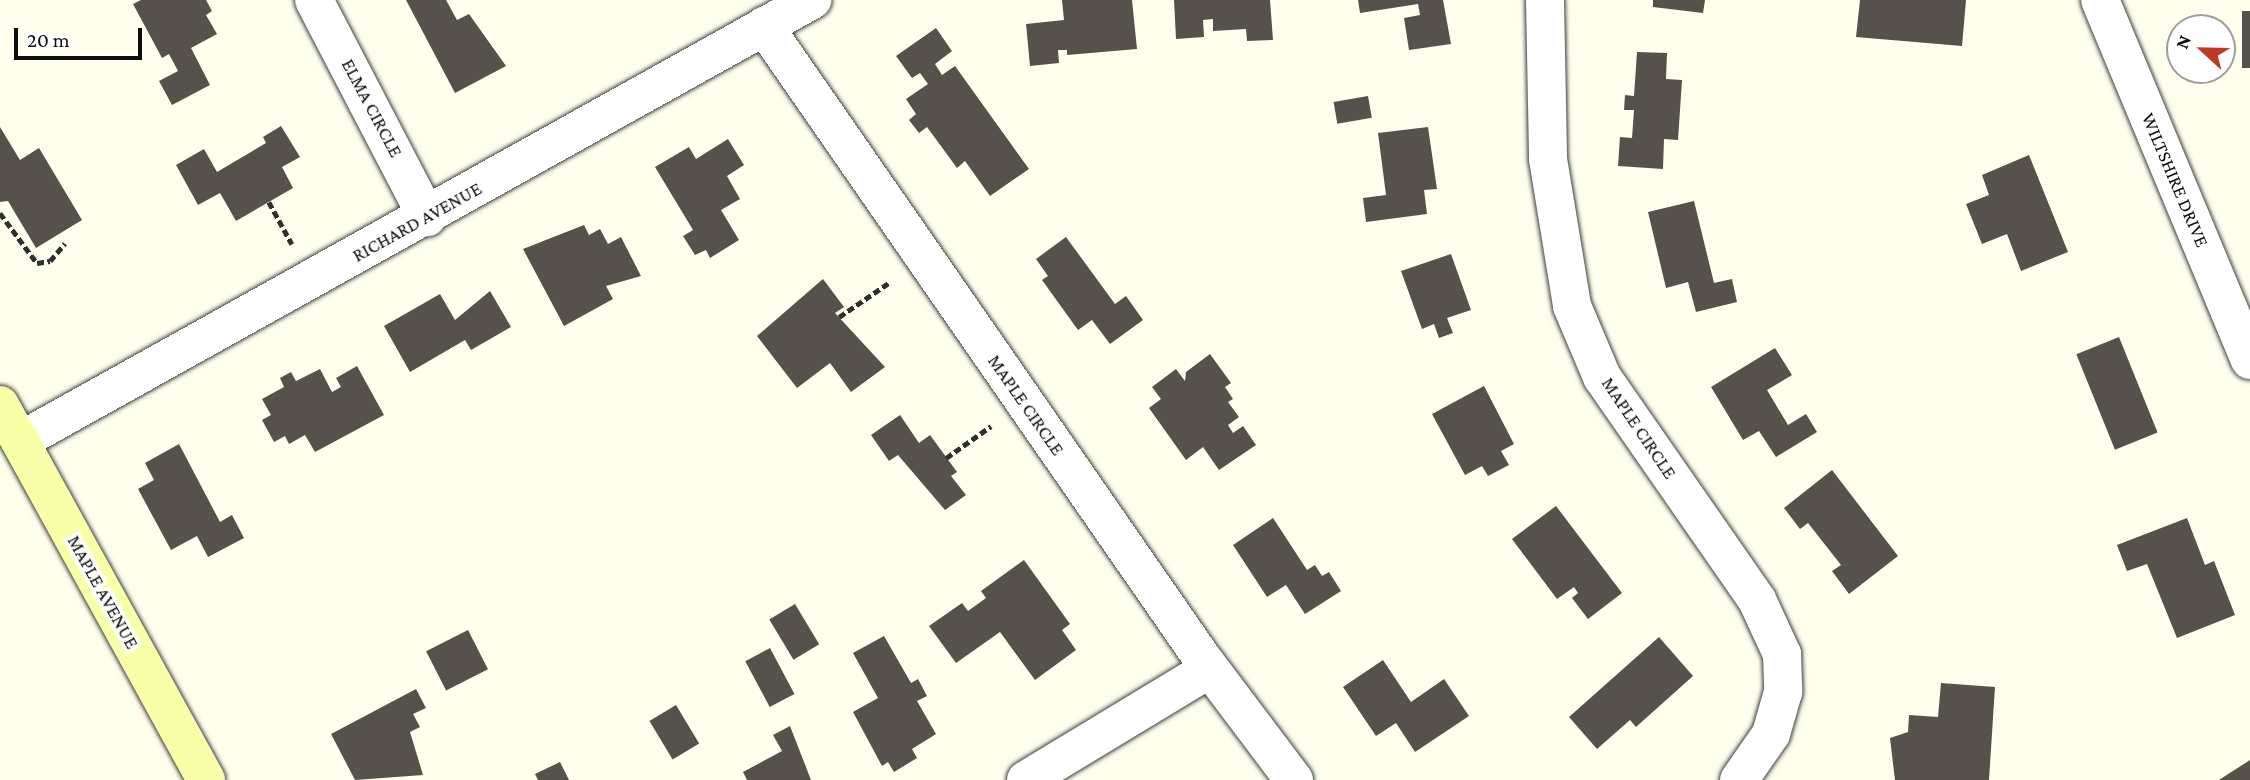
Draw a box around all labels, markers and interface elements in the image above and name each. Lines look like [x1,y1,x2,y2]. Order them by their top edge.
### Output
scale bar [18,14,145,58]
north arrow [2166,14,2236,84]
text: 20 m [27,28,70,52]
text: N [2171,32,2195,52]
street label: ELMA CIRCLE [337,55,407,161]
street label: WILTSHIRE DRIVE [2136,110,2214,250]
street label: RICHARD AVENUE [348,177,486,267]
street label: MAPLE CIRCLE [983,350,1069,460]
street label: MAPLE CIRCLE [1597,373,1681,483]
street label: MAPLE AVENUE [62,531,144,653]

